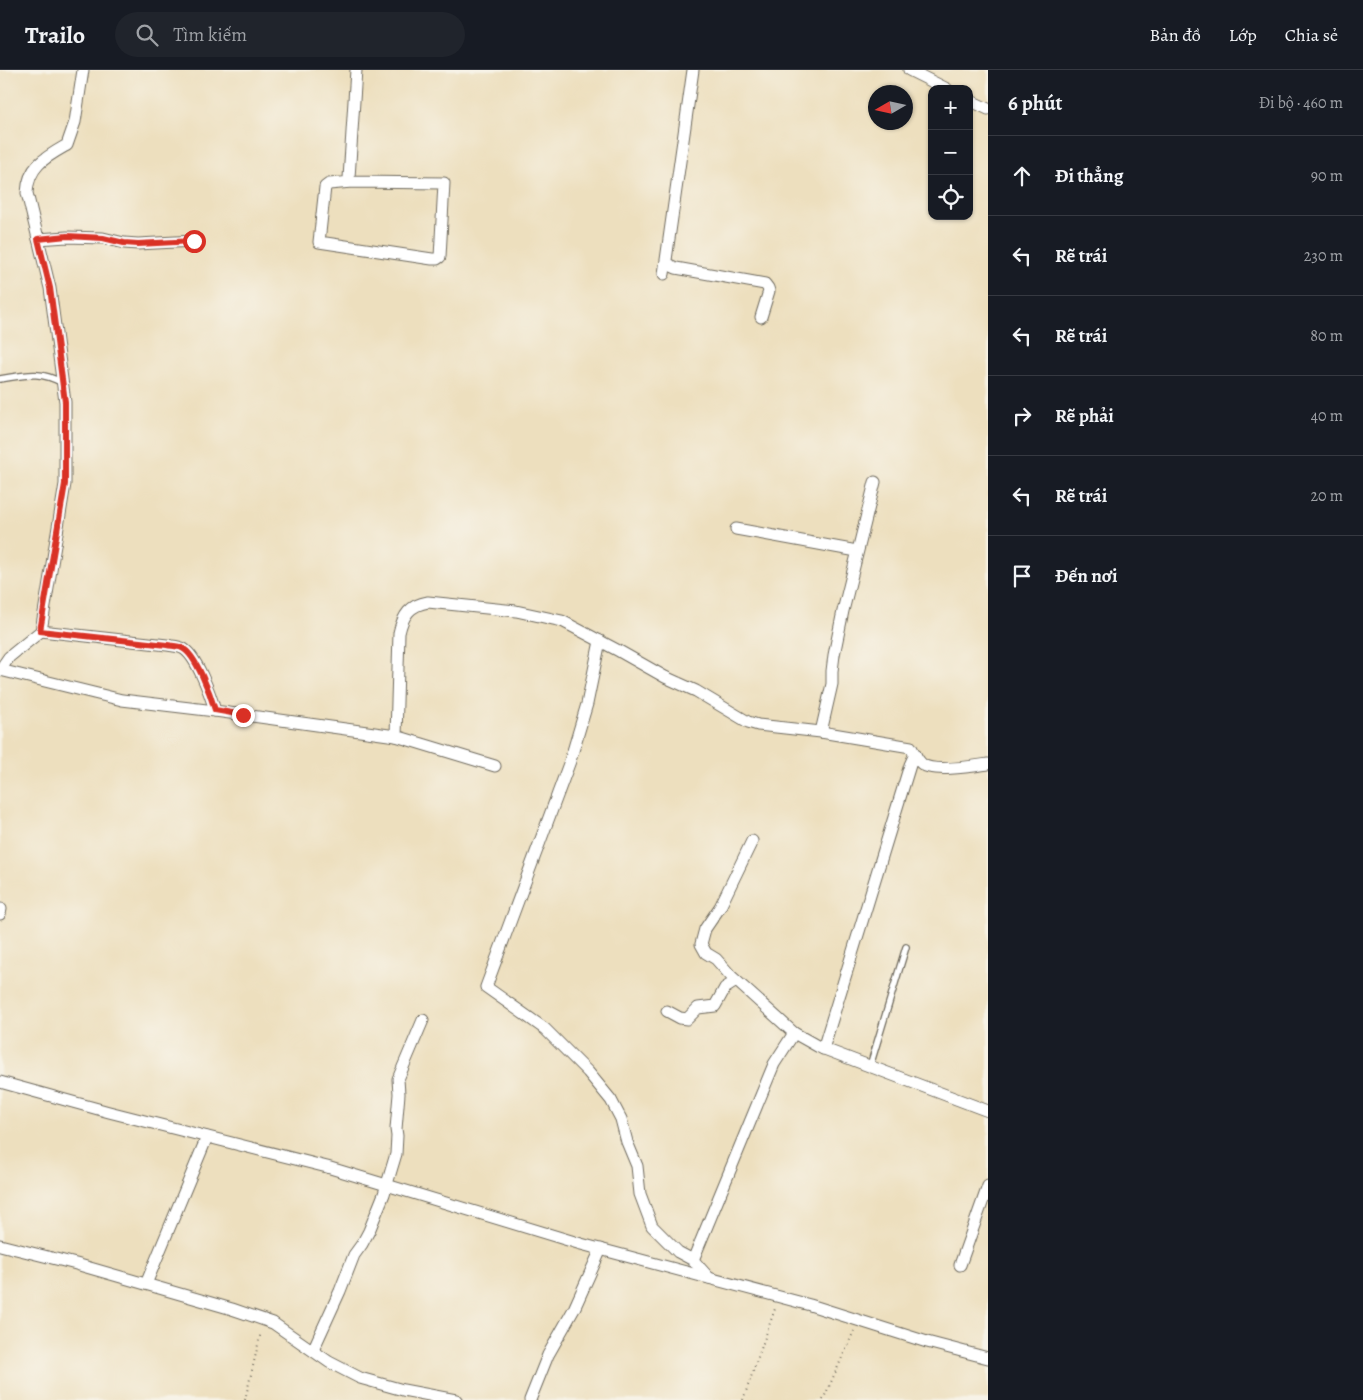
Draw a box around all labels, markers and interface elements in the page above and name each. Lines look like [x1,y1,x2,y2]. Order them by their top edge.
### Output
search box [115,12,465,57]
text: Trailo [25,19,85,51]
icon: search [133,21,161,49]
text: Tìm kiếm [173,22,247,48]
text: Bản đồ [1150,23,1201,47]
text: Lớp [1229,23,1257,47]
text: Chia sẻ [1285,23,1338,47]
north arrow [868,85,913,130]
map controls [928,85,973,220]
button: + [928,85,973,130]
text: 6 phút [1008,89,1063,117]
text: Đi bộ · 460 m [1259,92,1343,114]
button: − [928,130,973,175]
icon: ahead [1008,162,1036,190]
text: Đi thẳng [1055,163,1123,189]
text: 90 m [1311,165,1343,187]
button: locate [928,175,973,220]
route start [183,230,206,253]
icon: left [1008,242,1036,270]
text: Rẽ trái [1055,243,1107,269]
text: 230 m [1304,245,1343,267]
icon: left [1008,322,1036,350]
text: Rẽ trái [1055,323,1107,349]
text: 80 m [1310,325,1343,347]
icon: right [1008,402,1036,430]
text: Rẽ phải [1055,403,1114,429]
text: 40 m [1311,405,1343,427]
icon: left [1008,482,1036,510]
text: Rẽ trái [1055,483,1107,509]
text: 20 m [1310,485,1343,507]
icon: arrive [1008,562,1036,590]
text: Đến nơi [1055,563,1117,589]
route end [232,704,255,727]

